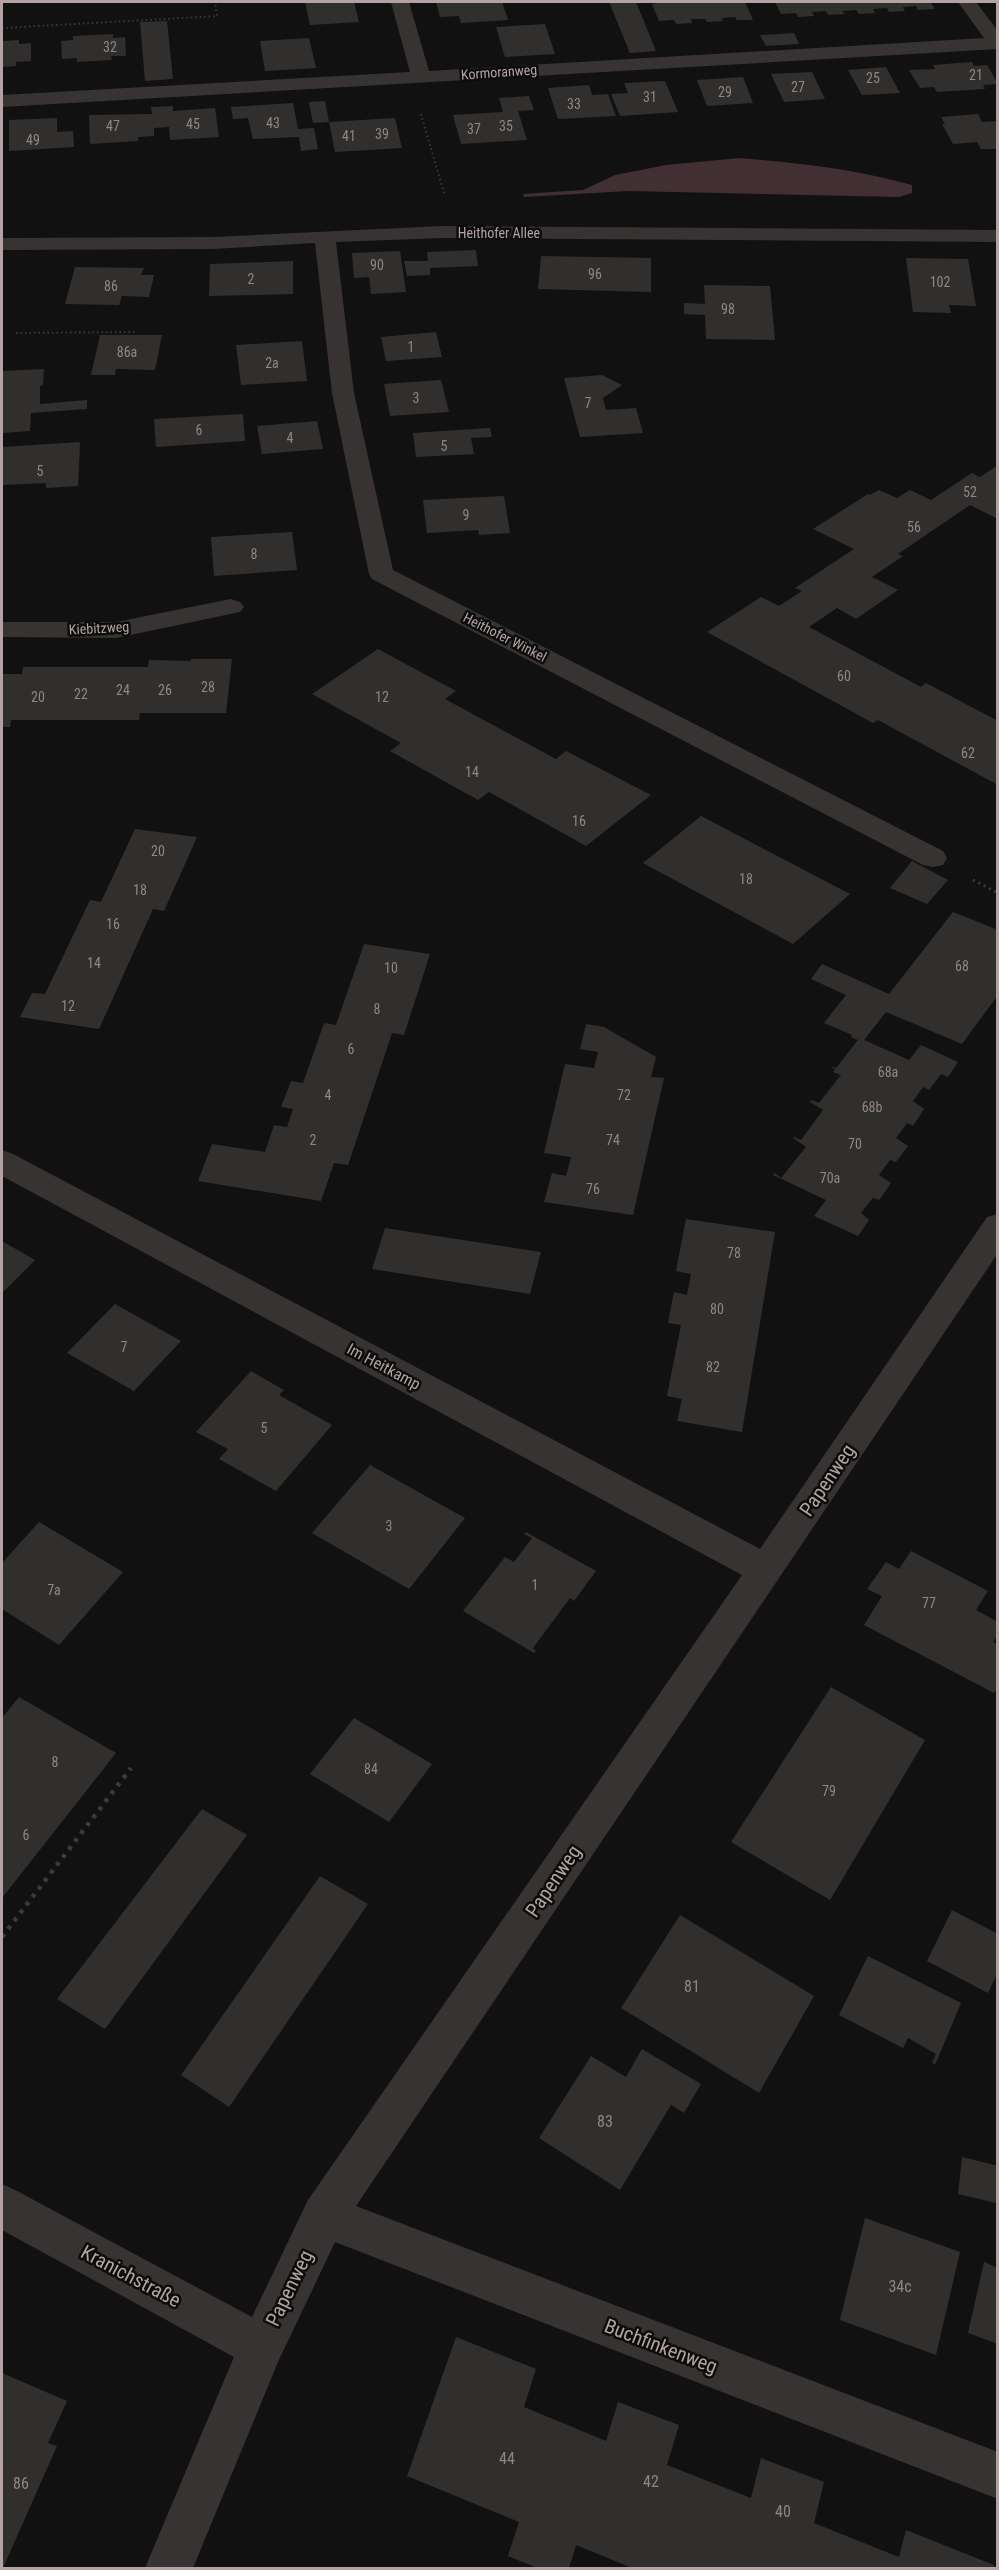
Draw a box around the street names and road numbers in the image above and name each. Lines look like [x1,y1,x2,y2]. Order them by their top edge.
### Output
street label: Kormoranweg [460,61,538,83]
street label: Heithofer Allee [458,225,541,241]
street label: Heithofer Winkel [461,609,549,665]
street label: Kiebitzweg [68,618,130,638]
street label: Im Heitkamp [344,1339,424,1394]
street label: Papenweg [794,1439,860,1521]
street label: Papenweg [520,1840,586,1922]
street label: Kranichstraße [77,2240,185,2312]
street label: Papenweg [260,2246,318,2330]
street label: Buchfinkenweg [601,2313,721,2379]

